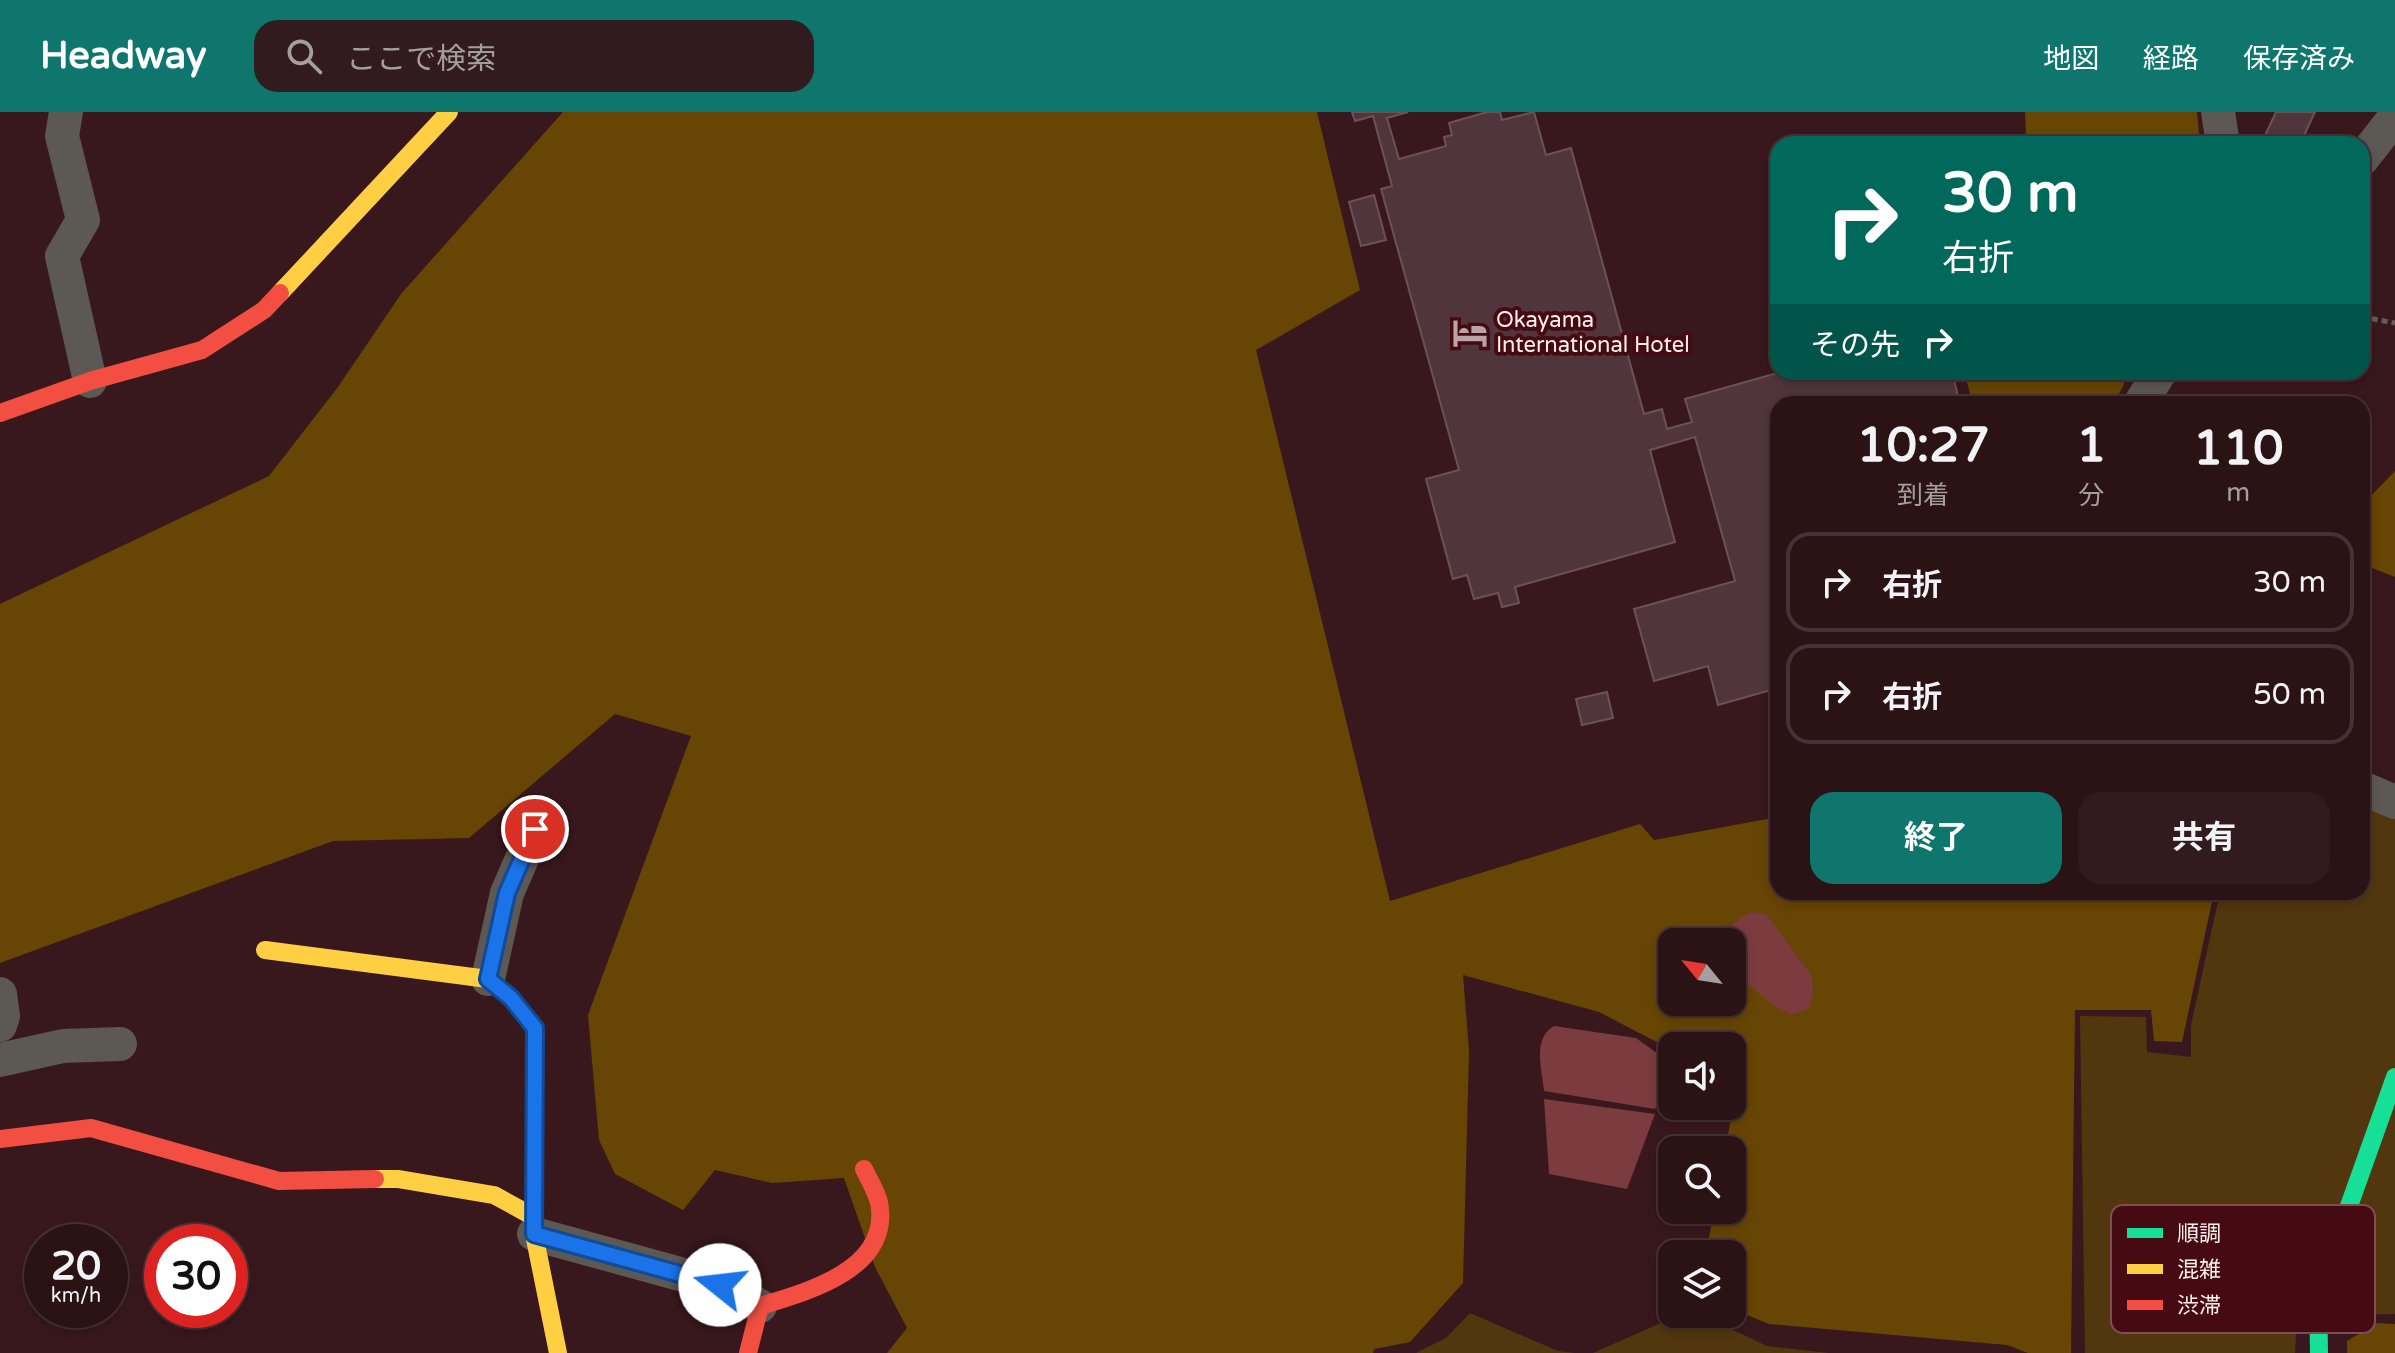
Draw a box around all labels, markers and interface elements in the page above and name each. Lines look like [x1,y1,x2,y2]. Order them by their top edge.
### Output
search box [254,20,814,92]
text: Headway [40,33,206,79]
icon: search [282,34,326,78]
text: ここで検索 [346,41,496,78]
text: 地図 [2043,42,2099,76]
text: 経路 [2143,42,2199,76]
text: 保存済み [2243,42,2355,76]
text: 30 m [1942,160,2078,227]
icon: right [1810,168,1914,272]
text: 右折 [1942,237,2014,280]
place label: Okayama International Hotel [1496,307,1690,358]
hotel icon: Okayama International Hotel [1451,314,1489,352]
icon: right [1916,320,1960,364]
text: その先 [1810,327,1900,364]
text: 10:27 [1857,417,1990,475]
text: 1 [2076,417,2106,475]
text: 110 [2193,420,2283,478]
text: m [2226,477,2250,508]
text: 到着 [1897,480,1949,511]
text: 分 [2078,480,2104,511]
icon: right [1814,560,1858,604]
text: 30 m [2253,564,2326,601]
text: 右折 [1882,567,1942,604]
icon: right [1814,672,1858,716]
text: 50 m [2253,676,2326,713]
text: 右折 [1882,679,1942,716]
button: 終了 [1810,792,2062,884]
button: 共有 [2078,792,2330,884]
pin [501,795,569,863]
icon: arrive [513,807,557,851]
north arrow [1658,928,1746,1016]
map controls [1658,928,1746,1328]
button: sound [1658,1032,1746,1120]
button: search [1658,1136,1746,1224]
legend [2111,1205,2375,1333]
text: 順調 [2177,1221,2221,1247]
speed limit sign: 30 [144,1224,248,1328]
button: layers [1658,1240,1746,1328]
text: 20 [51,1242,101,1290]
position arrow [678,1243,762,1327]
text: 混雑 [2177,1257,2221,1283]
text: km/h [51,1284,101,1308]
text: 渋滞 [2177,1293,2221,1319]

